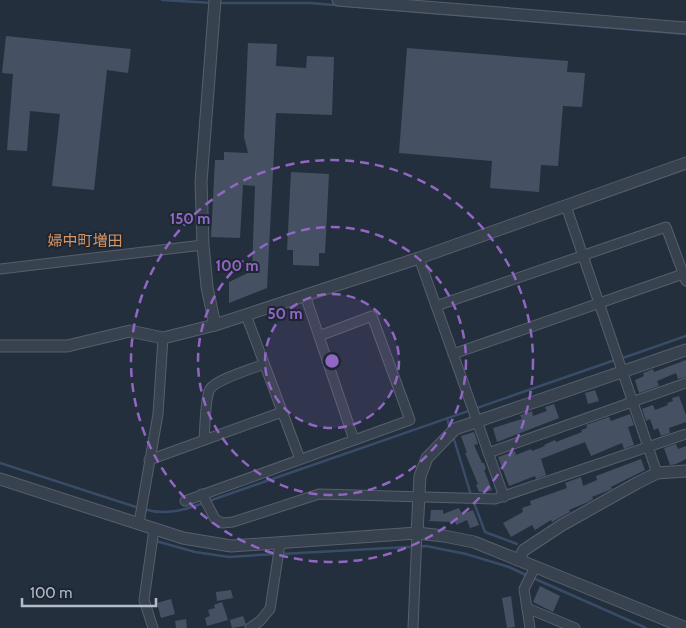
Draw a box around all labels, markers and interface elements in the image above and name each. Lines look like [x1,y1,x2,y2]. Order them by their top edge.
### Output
text: 150 m [170,210,210,228]
district label: 婦中町増田 [47,232,123,250]
text: 100 m [215,257,259,275]
text: 50 m [267,305,303,323]
centre of rings [323,352,341,370]
scale bar [22,576,156,608]
text: 100 m [30,584,72,602]

